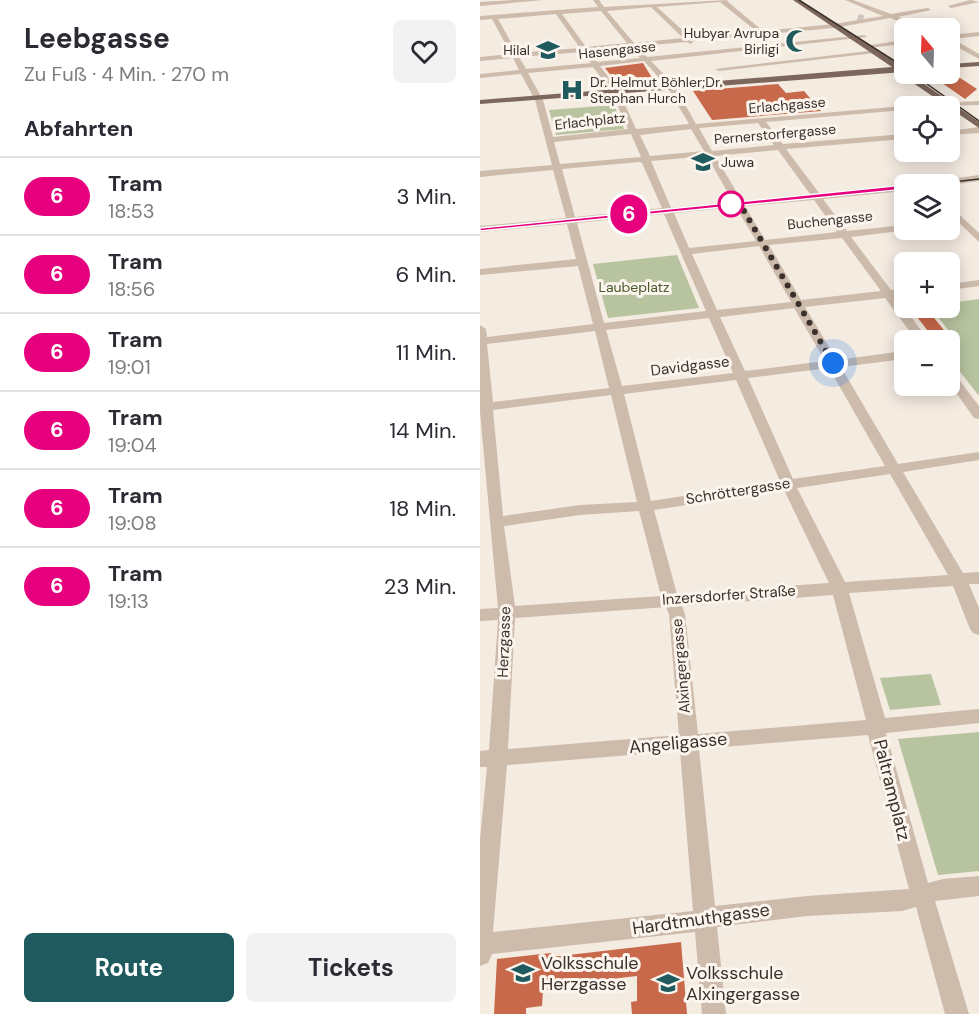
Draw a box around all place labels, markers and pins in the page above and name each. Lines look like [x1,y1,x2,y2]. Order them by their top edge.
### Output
place label: Hubyar Avrupa Birligi [684,24,779,58]
mosque icon: Hubyar Avrupa Birligi [784,28,810,54]
school or university icon: Hilal [535,37,561,63]
place label: Hilal [503,41,530,59]
place label: Dr. Helmut Böhler;Dr. Stephan Hurch [590,73,723,107]
hospital icon: Dr. Helmut Böhler;Dr. Stephan Hurch [559,77,585,103]
school or university icon: Juwa [690,149,716,175]
place label: Juwa [721,153,754,171]
unlabelled marker [718,191,744,217]
place label: Volksschule Herzgasse [541,951,638,996]
school or university icon: Volksschule Herzgasse [510,960,536,986]
place label: Volksschule Alxingergasse [686,961,800,1006]
school or university icon: Volksschule Alxingergasse [655,970,681,996]

